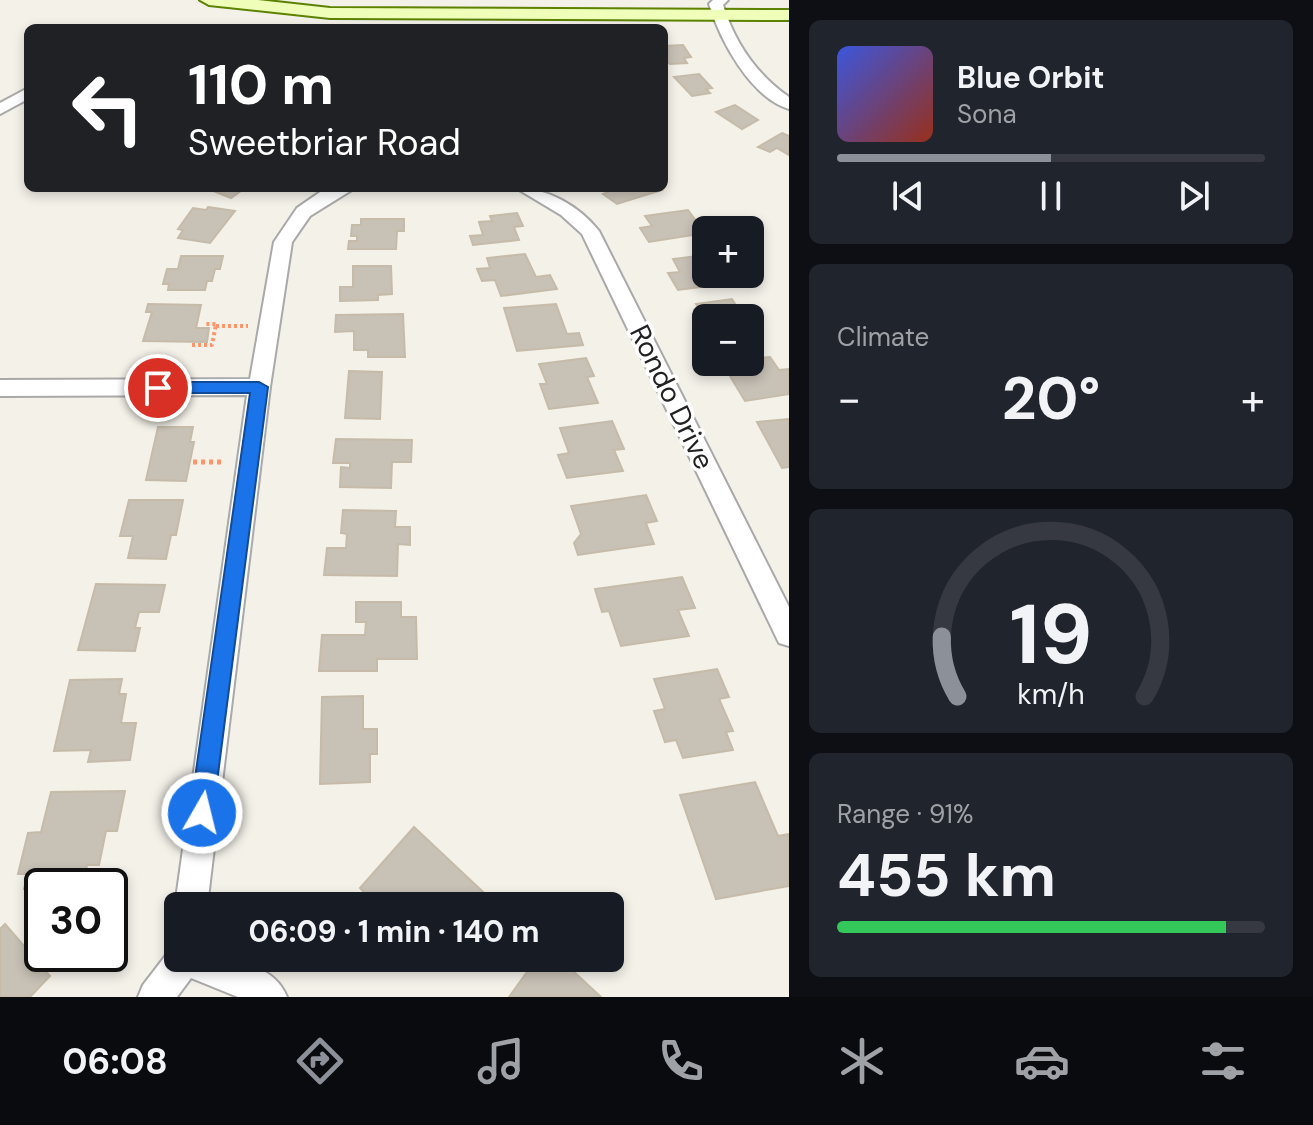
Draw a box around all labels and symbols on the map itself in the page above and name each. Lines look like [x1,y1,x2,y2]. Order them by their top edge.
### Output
street label: Rondo Drive [621,319,723,475]
pin [124,354,192,422]
position arrow [160,771,244,855]
speed limit sign: 30 [24,868,128,972]

